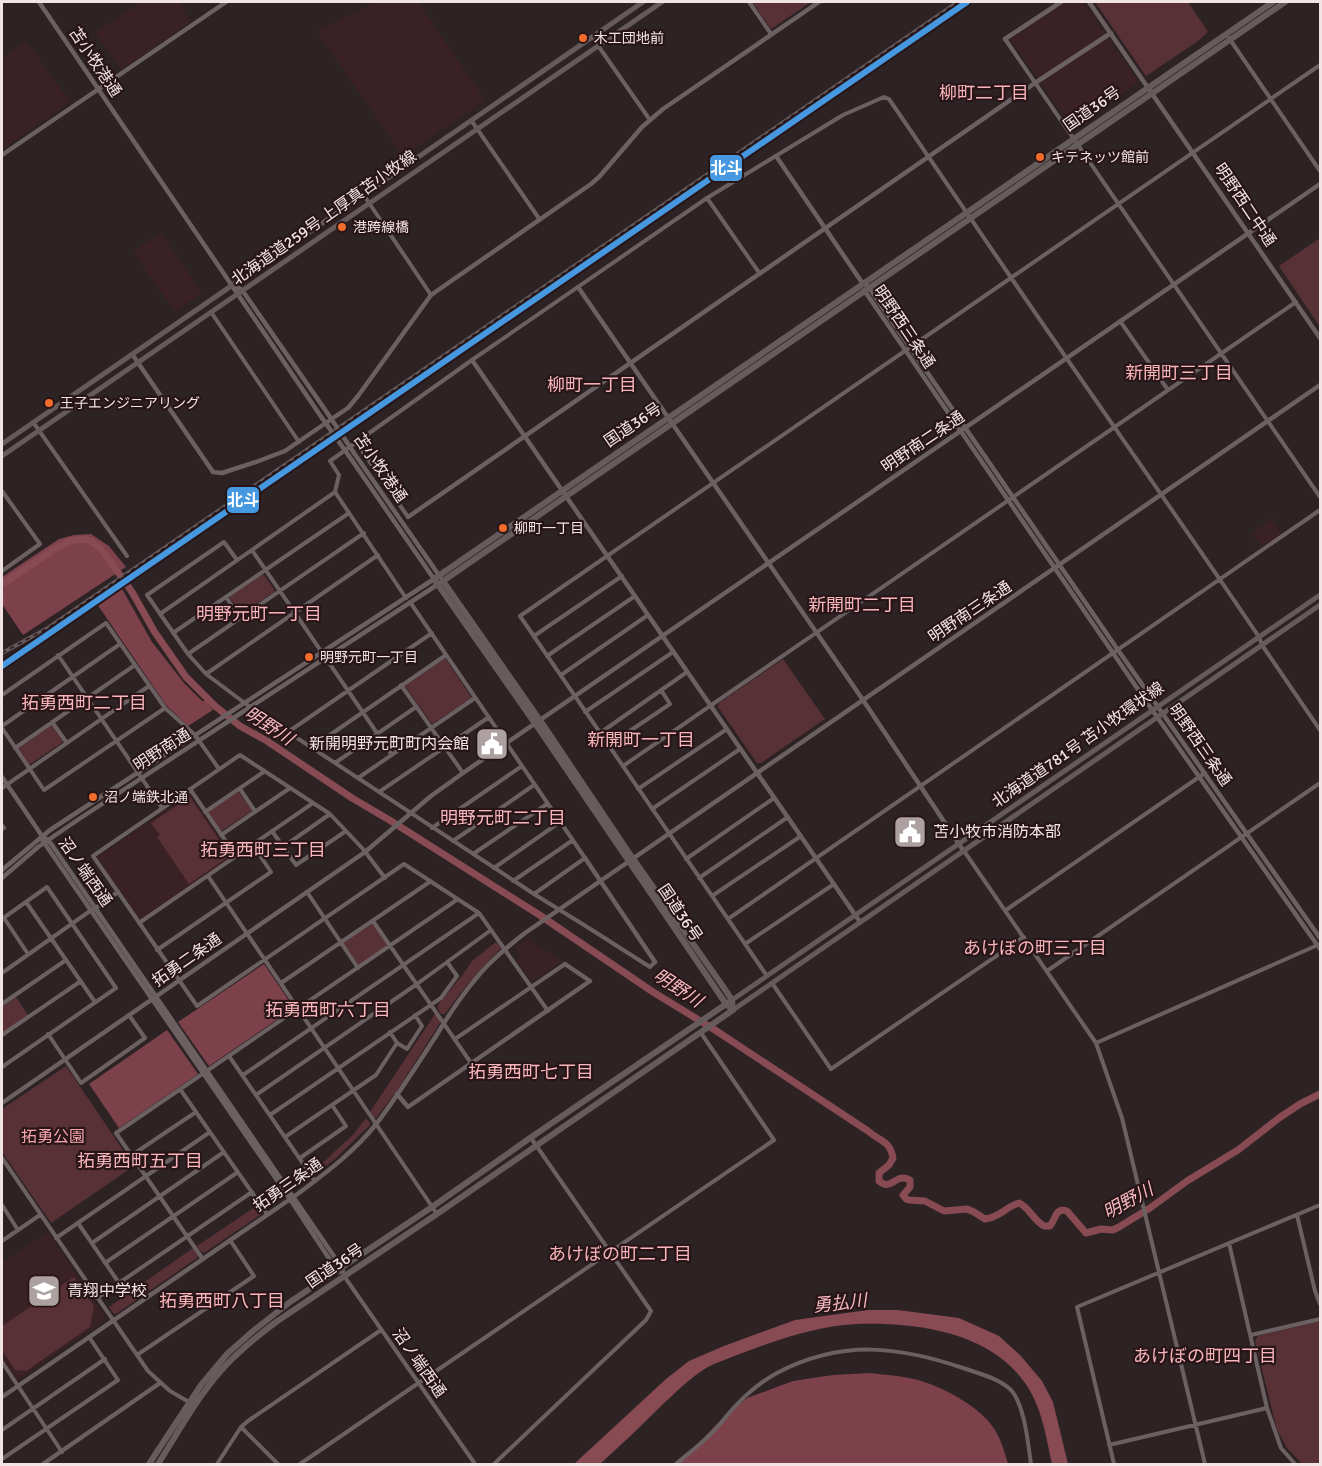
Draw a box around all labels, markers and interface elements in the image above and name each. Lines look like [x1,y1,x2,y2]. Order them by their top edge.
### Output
street label: 苫小牧港通 [64,23,126,101]
place label: 木工団地前 [594,30,664,47]
marker: 木工団地前 [577,32,589,44]
district label: 柳町二丁目 [939,82,1029,104]
street label: 国道36号 [1060,82,1124,136]
street label: 北海道道259号 上厚真苫小牧線 [228,146,420,290]
place label: キテネッツ館前 [1051,149,1149,166]
marker: キテネッツ館前 [1034,151,1046,163]
line badge: 北斗 [709,154,743,182]
text: 北斗 [710,159,742,179]
street label: 明野西二中通 [1210,160,1280,250]
place label: 港跨線橋 [353,219,409,236]
marker: 港跨線橋 [336,221,348,233]
street label: 明野西三条通 [869,282,939,372]
district label: 新開町三丁目 [1125,362,1233,384]
district label: 柳町一丁目 [547,374,637,396]
place label: 王子エンジニアリング [60,395,200,412]
marker: 王子エンジニアリング [43,397,55,409]
street label: 国道36号 [600,398,666,452]
street label: 明野南二条通 [878,407,968,477]
street label: 苫小牧港通 [349,429,411,507]
line badge: 北斗 [226,486,260,514]
text: 北斗 [227,491,259,511]
place label: 柳町一丁目 [514,520,584,537]
marker: 柳町一丁目 [497,522,509,534]
street label: 明野南三条通 [925,577,1015,647]
district label: 新開町二丁目 [808,594,916,616]
district label: 明野元町一丁目 [196,603,322,625]
place label: 明野元町一丁目 [320,649,418,666]
marker: 明野元町一丁目 [303,651,315,663]
street label: 北海道道781号 苫小牧環状線 [988,678,1168,812]
district label: 拓勇西町二丁目 [21,692,147,714]
street label: 明野西三条通 [1164,700,1236,790]
water label: 明野川 [240,702,299,751]
street label: 明野南通 [130,724,194,776]
public building icon: 新開明野元町町内会館 [474,726,510,762]
district label: 新開町一丁目 [587,729,695,751]
place label: 新開明野元町町内会館 [309,734,469,754]
place label: 沼ノ端鉄北通 [104,789,188,806]
marker: 沼ノ端鉄北通 [87,791,99,803]
district label: 明野元町二丁目 [440,807,566,829]
public building icon: 苫小牧市消防本部 [892,814,928,850]
place label: 苫小牧市消防本部 [933,822,1061,842]
street label: 沼ノ端西通 [54,833,116,911]
district label: 拓勇西町三丁目 [200,839,326,861]
street label: 国道36号 [653,880,707,946]
street label: 拓勇二条通 [148,929,226,991]
district label: あけぼの町三丁目 [963,937,1107,959]
water label: 明野川 [649,964,708,1013]
district label: 拓勇西町六丁目 [265,999,391,1021]
district label: 拓勇西町七丁目 [468,1061,594,1083]
park label: 拓勇公園 [21,1127,85,1147]
district label: 拓勇西町五丁目 [77,1150,203,1172]
street label: 拓勇三条通 [249,1154,327,1216]
water label: 明野川 [1099,1177,1159,1224]
street label: 国道36号 [302,1239,368,1293]
district label: あけぼの町二丁目 [548,1243,692,1265]
school or university icon: 青翔中学校 [26,1273,62,1309]
place label: 青翔中学校 [67,1281,147,1301]
water label: 勇払川 [812,1289,870,1317]
district label: 拓勇西町八丁目 [159,1290,285,1312]
street label: 沼ノ端西通 [388,1324,450,1402]
district label: あけぼの町四丁目 [1133,1345,1277,1367]

